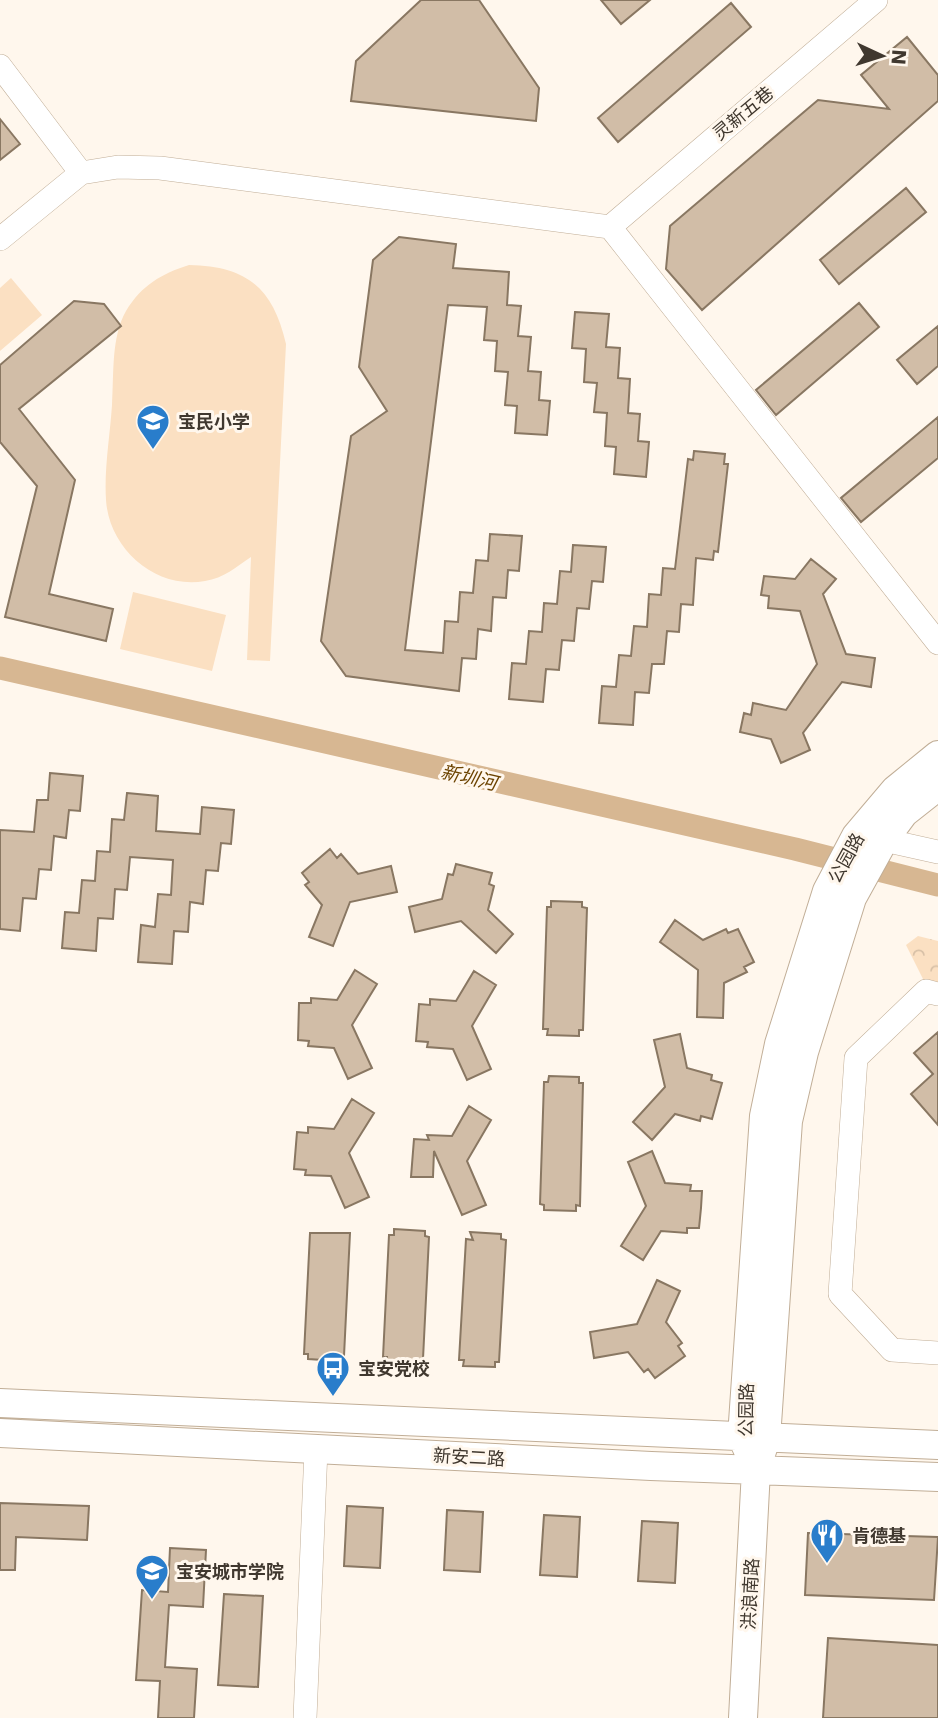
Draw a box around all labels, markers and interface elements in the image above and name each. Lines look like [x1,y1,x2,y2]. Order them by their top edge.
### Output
north arrow [847,21,917,91]
text: N [887,48,910,66]
street label: 灵新五巷 [709,82,777,144]
school or university icon: 宝民小学 [134,402,172,451]
place label: 宝民小学 [178,411,250,432]
water label: 新圳河 [439,760,503,795]
street label: 公园路 [824,829,868,887]
bus stop icon: 宝安党校 [314,1349,352,1398]
place label: 宝安党校 [358,1358,430,1379]
street label: 公园路 [735,1383,757,1437]
street label: 新安二路 [432,1445,506,1469]
restaurant icon: 肯德基 [808,1516,846,1565]
place label: 肯德基 [852,1525,906,1546]
school or university icon: 宝安城市学院 [133,1552,171,1601]
street label: 洪浪南路 [738,1557,762,1631]
place label: 宝安城市学院 [176,1561,284,1582]

